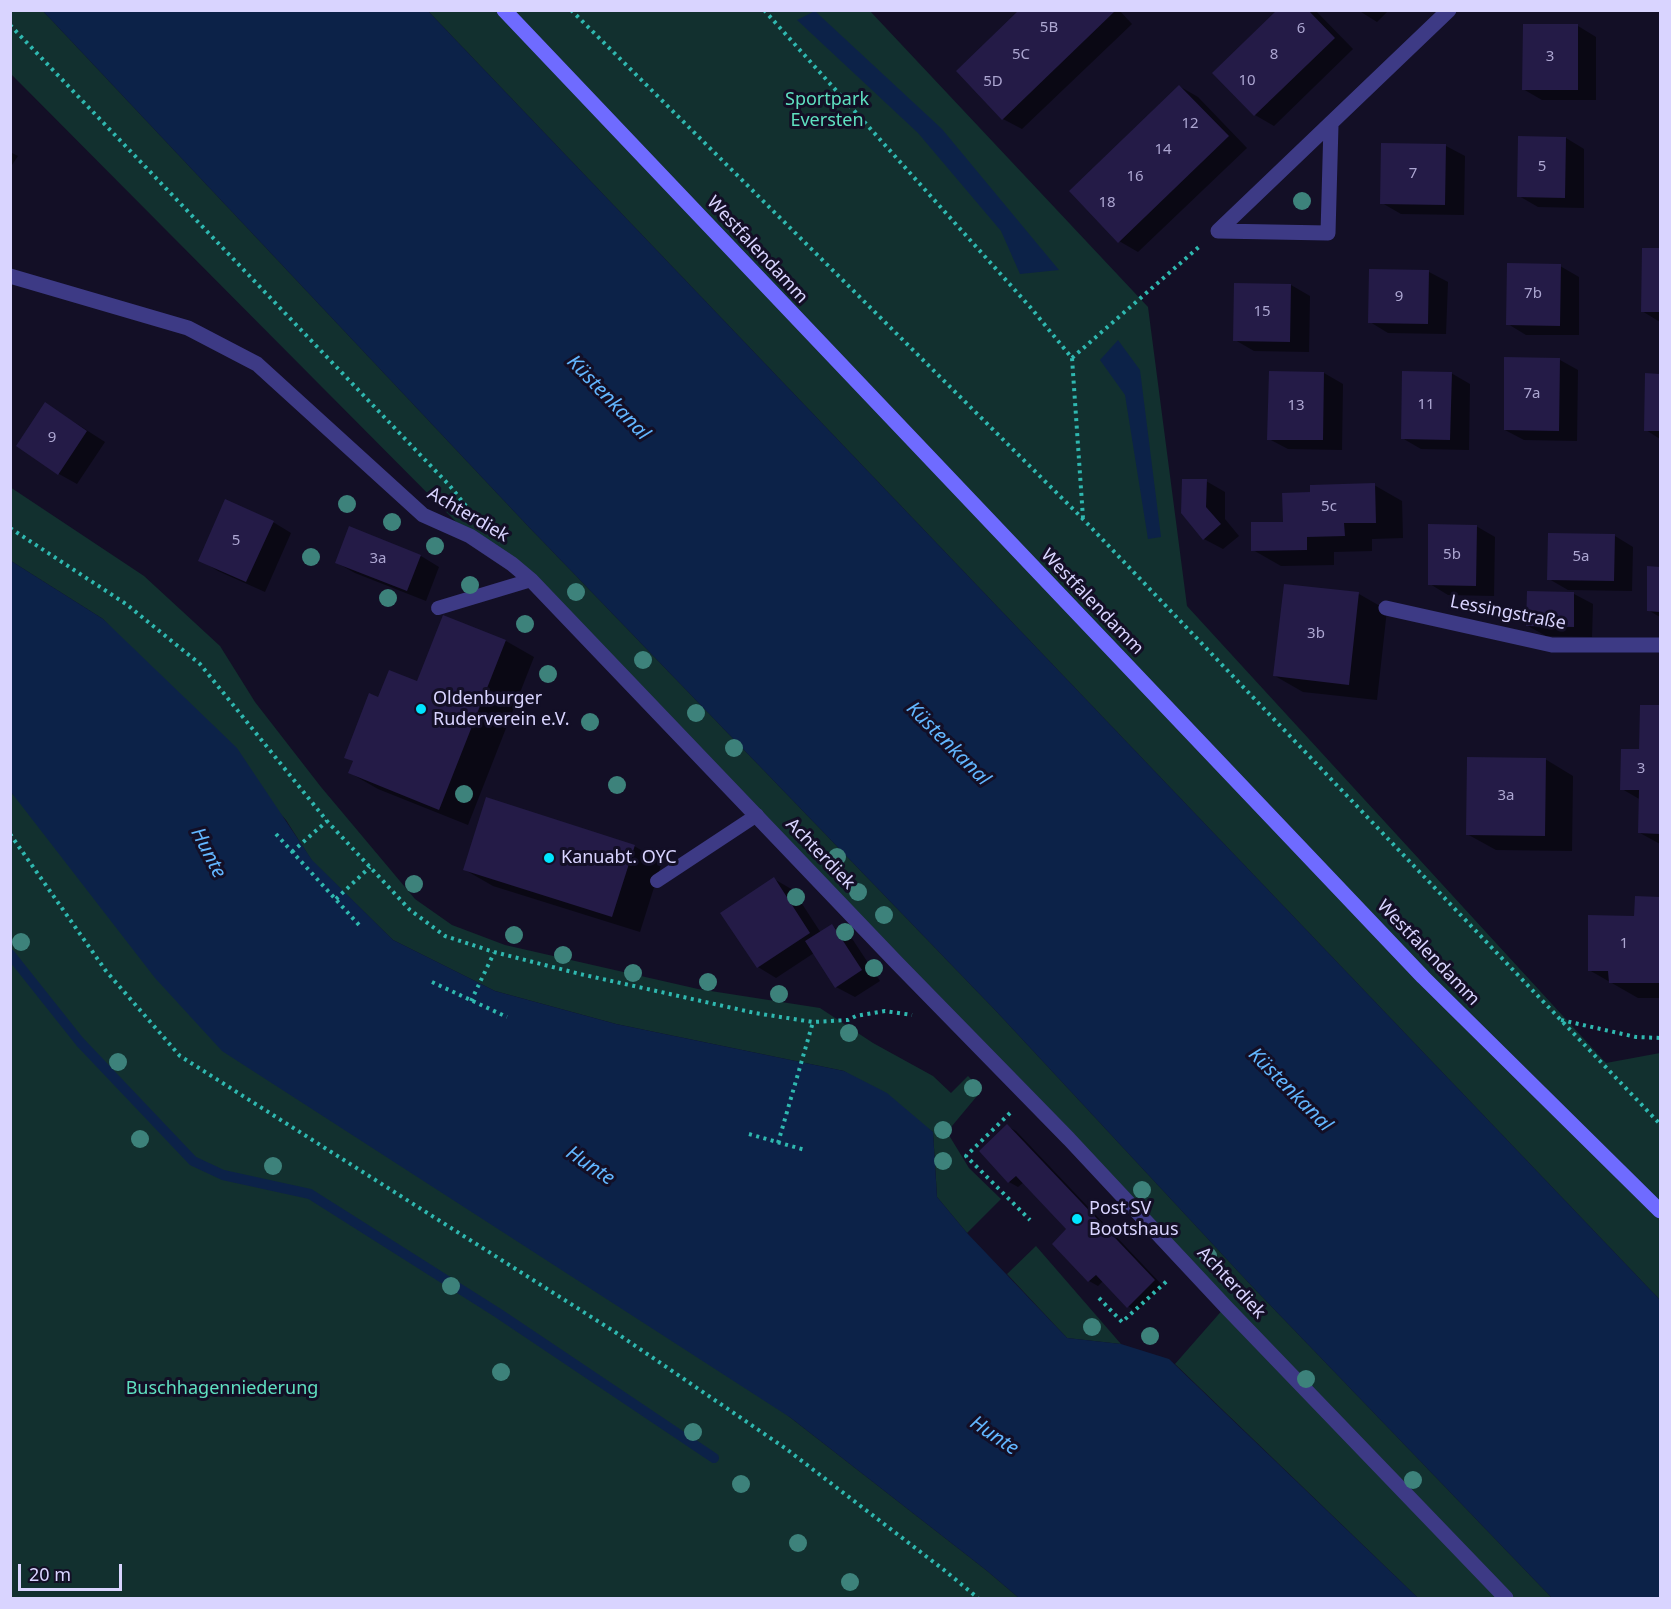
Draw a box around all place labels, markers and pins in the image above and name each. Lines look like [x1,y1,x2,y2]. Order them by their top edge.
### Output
place label: Oldenburger Ruderverein e.V. [433,688,570,730]
marker: Oldenburger Ruderverein e.V. [414,702,428,716]
place label: Kanuabt. OYC [561,847,677,869]
marker: Kanuabt. OYC [542,851,556,865]
place label: Post SV Bootshaus [1089,1198,1179,1240]
marker: Post SV Bootshaus [1070,1212,1084,1226]

